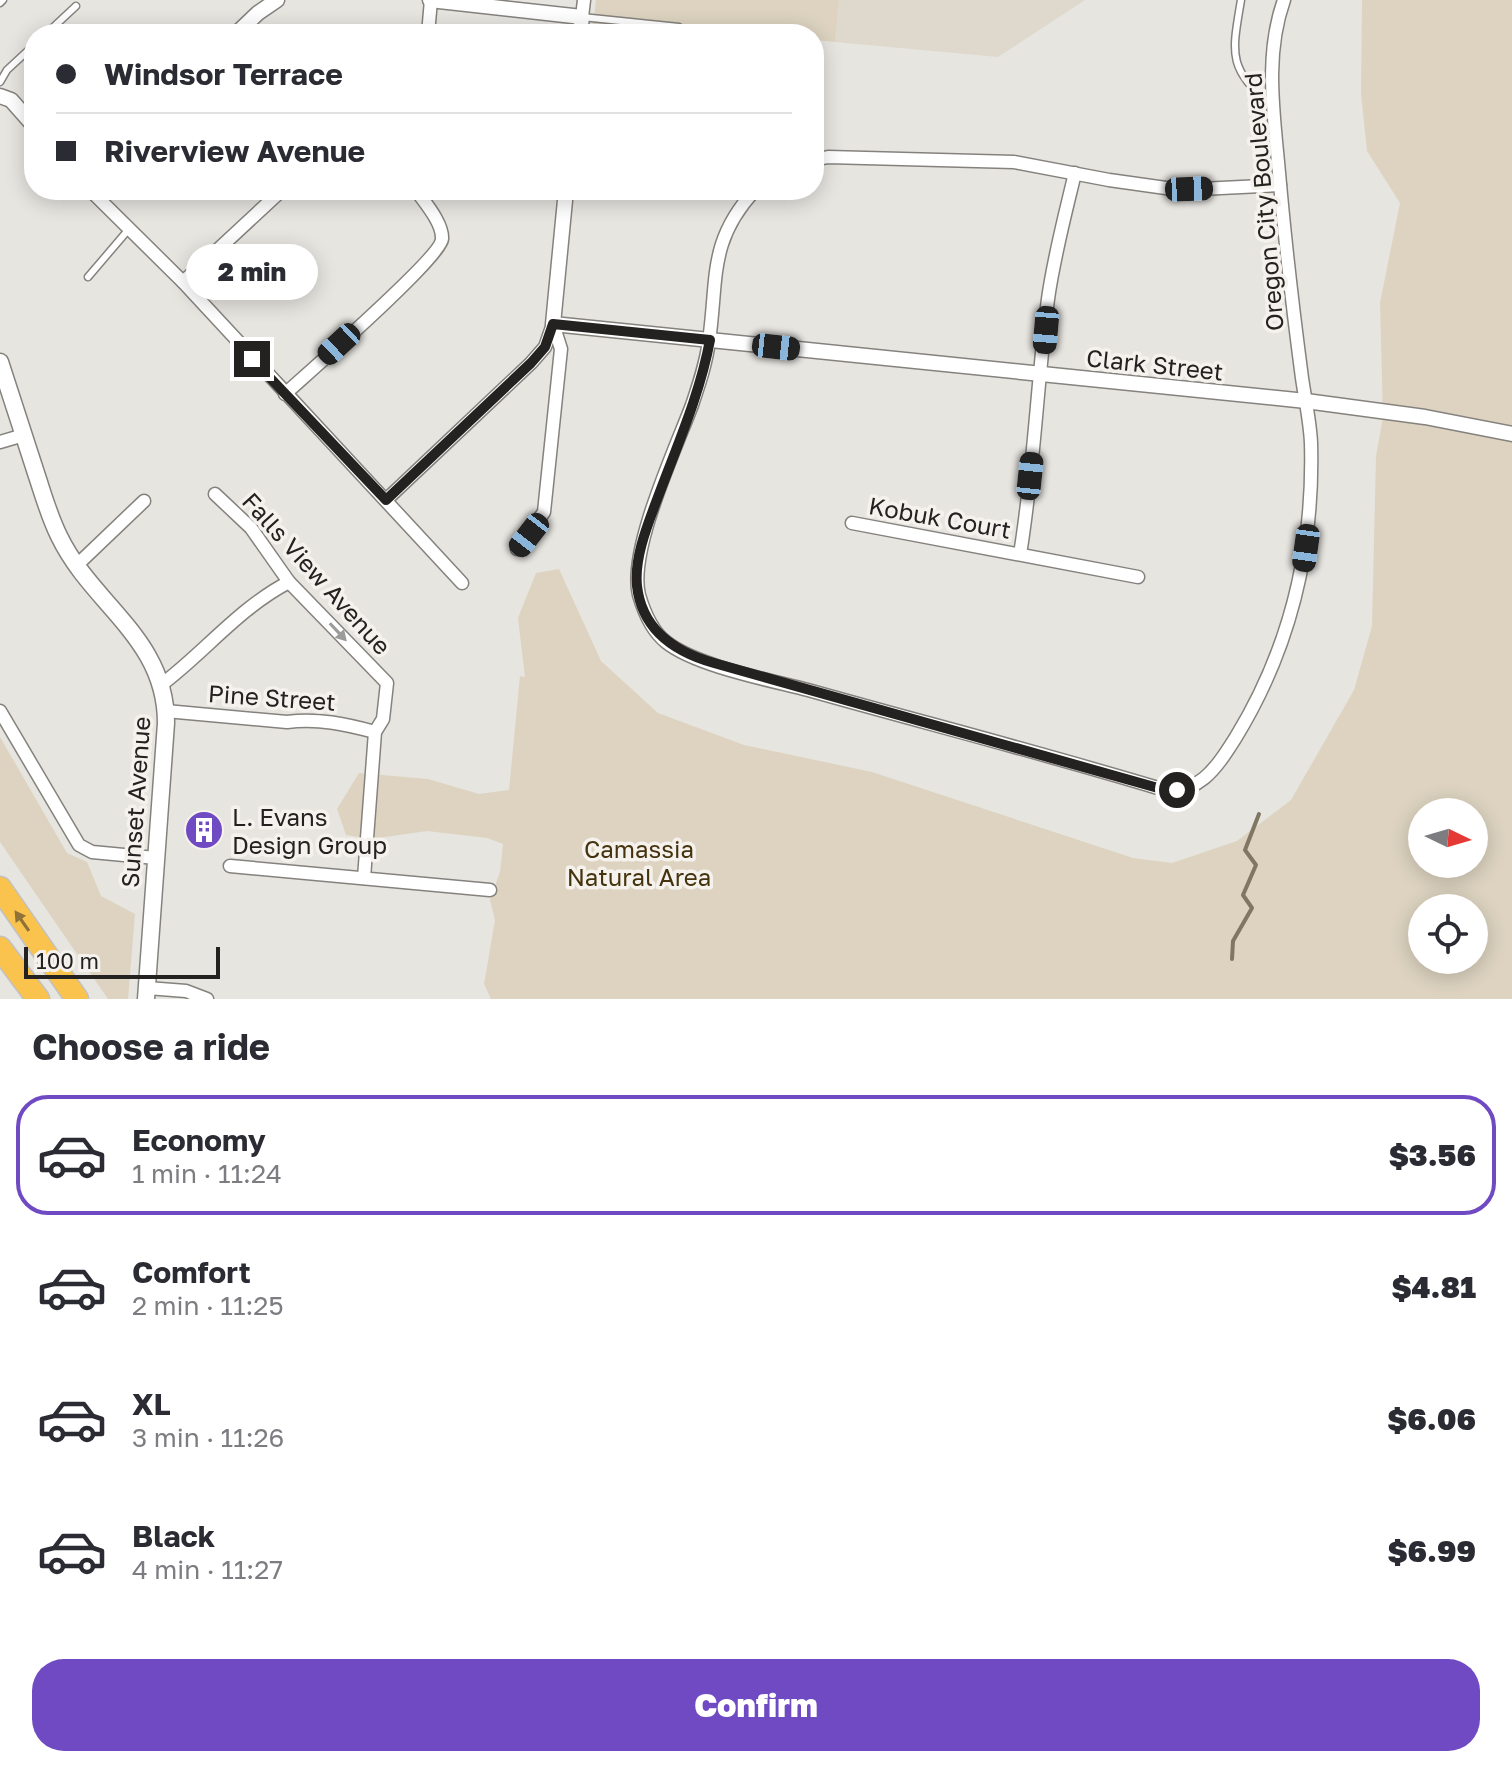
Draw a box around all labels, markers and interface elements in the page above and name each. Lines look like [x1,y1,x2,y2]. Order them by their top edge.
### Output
text: Windsor Terrace [104,56,343,92]
street label: Oregon City Boulevard [1237,72,1289,332]
text: Riverview Avenue [104,133,365,169]
car [1165,176,1213,202]
callout: 2 min [186,243,318,299]
text: 2 min [218,256,286,287]
car [1032,305,1060,355]
car [313,319,365,369]
car [751,333,801,361]
route end [234,341,270,377]
street label: Clark Street [1085,342,1225,386]
car [1016,451,1044,501]
street label: Falls View Avenue [237,486,397,660]
street label: Kobuk Court [867,490,1013,544]
car [505,509,553,561]
car [1291,523,1321,573]
one-way arrow [329,622,347,641]
street label: Pine Street [207,678,337,716]
street label: Sunset Avenue [115,715,155,889]
route start [1159,772,1195,808]
north arrow [1408,798,1488,878]
map controls [1408,798,1488,974]
place label: L. Evans Design Group [232,802,387,859]
building icon: L. Evans Design Group [183,809,225,851]
park label: Camassia Natural Area [567,834,711,891]
button: locate [1408,894,1488,974]
one-way arrow [15,910,30,931]
scale bar [24,943,220,979]
text: 100 m [36,947,99,974]
text: Choose a ride [32,1025,270,1068]
icon: car [36,1119,108,1191]
text: Economy [132,1122,266,1158]
text: $3.56 [1389,1137,1476,1173]
text: 1 min · 11:24 [132,1158,282,1189]
icon: car [36,1251,108,1323]
text: Comfort [132,1254,251,1290]
text: $4.81 [1391,1269,1476,1305]
text: 2 min · 11:25 [132,1290,284,1321]
icon: car [36,1383,108,1455]
text: XL [132,1386,171,1422]
text: $6.06 [1387,1401,1476,1437]
text: 3 min · 11:26 [132,1422,284,1453]
icon: car [36,1515,108,1587]
text: Black [132,1518,215,1554]
text: $6.99 [1388,1533,1476,1569]
text: 4 min · 11:27 [132,1554,283,1585]
button: Confirm [32,1659,1480,1751]

